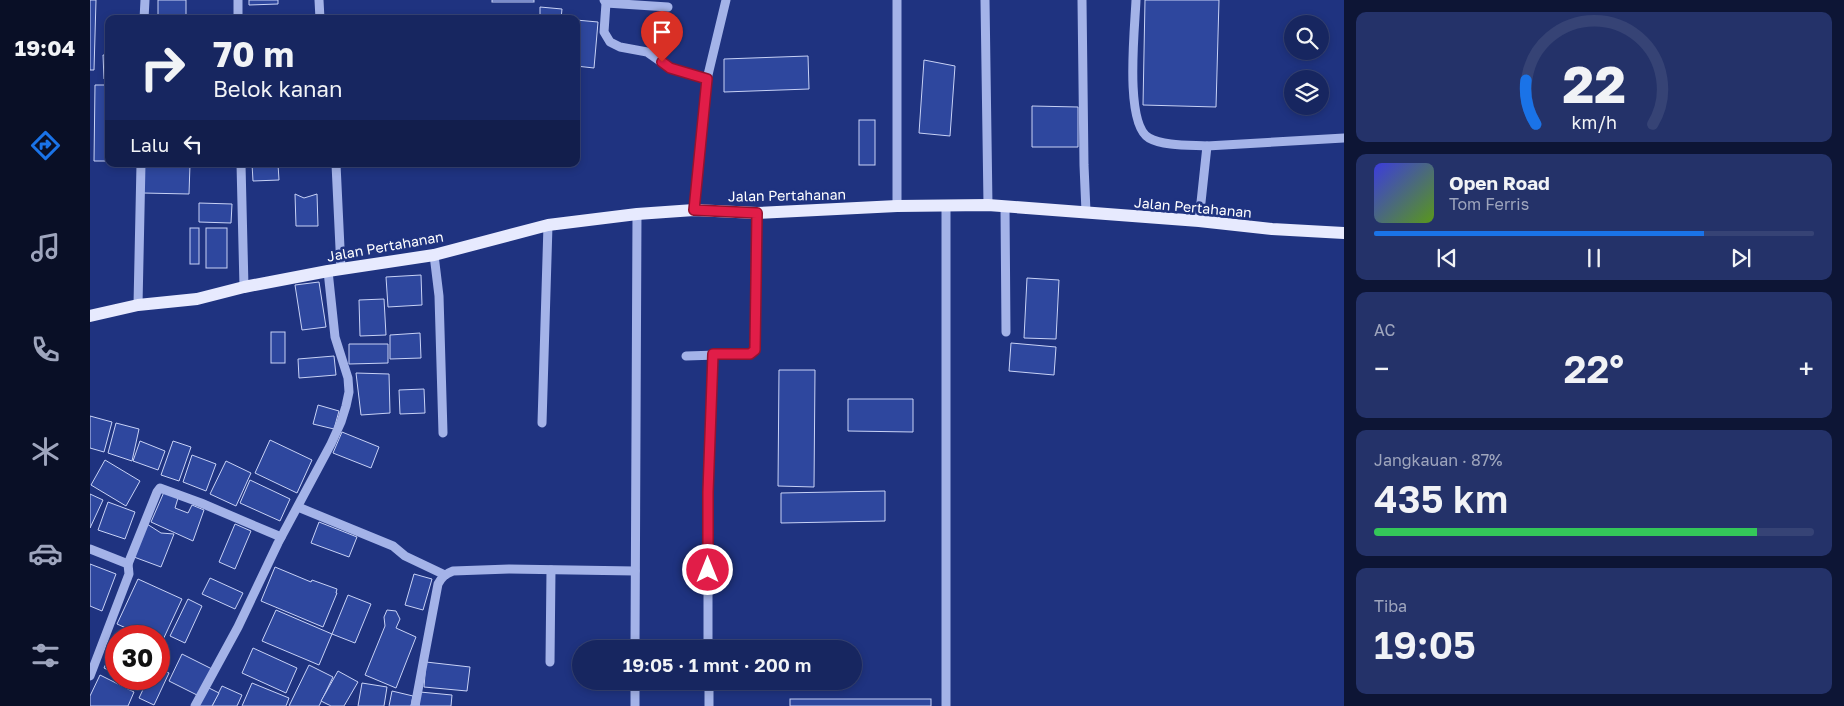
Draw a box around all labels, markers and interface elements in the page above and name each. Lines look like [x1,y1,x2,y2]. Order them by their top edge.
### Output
pin [641,11,683,62]
map controls [1284,15,1329,115]
button: search [1284,15,1329,60]
icon: arrive [648,18,676,46]
text: 70 m [213,33,294,75]
text: 19:04 [15,34,75,61]
icon: right [130,35,195,100]
text: 22 [1562,52,1626,114]
button: layers [1284,70,1329,115]
text: Belok kanan [213,75,343,102]
text: km/h [1571,111,1617,133]
icon: directions [28,128,63,163]
icon: left [179,130,207,158]
text: Lalu [130,133,169,156]
text: Open Road [1449,171,1550,194]
street label: Jalan Pertahanan [728,185,846,205]
street label: Jalan Pertahanan [1133,193,1253,221]
text: Tom Ferris [1449,194,1529,214]
street label: Jalan Pertahanan [325,227,445,265]
icon: music [28,230,63,265]
icon: previous [1433,244,1461,272]
icon: pause [1580,244,1608,272]
icon: next [1727,244,1755,272]
text: AC [1374,320,1395,340]
icon: phone [28,332,63,367]
text: 22° [1564,346,1624,391]
text: − [1374,352,1389,385]
text: + [1799,352,1814,385]
icon: climate [28,434,63,469]
text: Jangkauan · 87% [1374,450,1503,470]
text: 435 km [1374,476,1508,521]
icon: car [28,536,63,571]
position arrow [681,543,733,595]
text: Tiba [1374,596,1407,616]
text: 19:05 [1374,622,1476,667]
speed limit sign: 30 [105,625,170,690]
icon: filters [28,638,63,673]
text: 19:05 · 1 mnt · 200 m [623,653,811,676]

